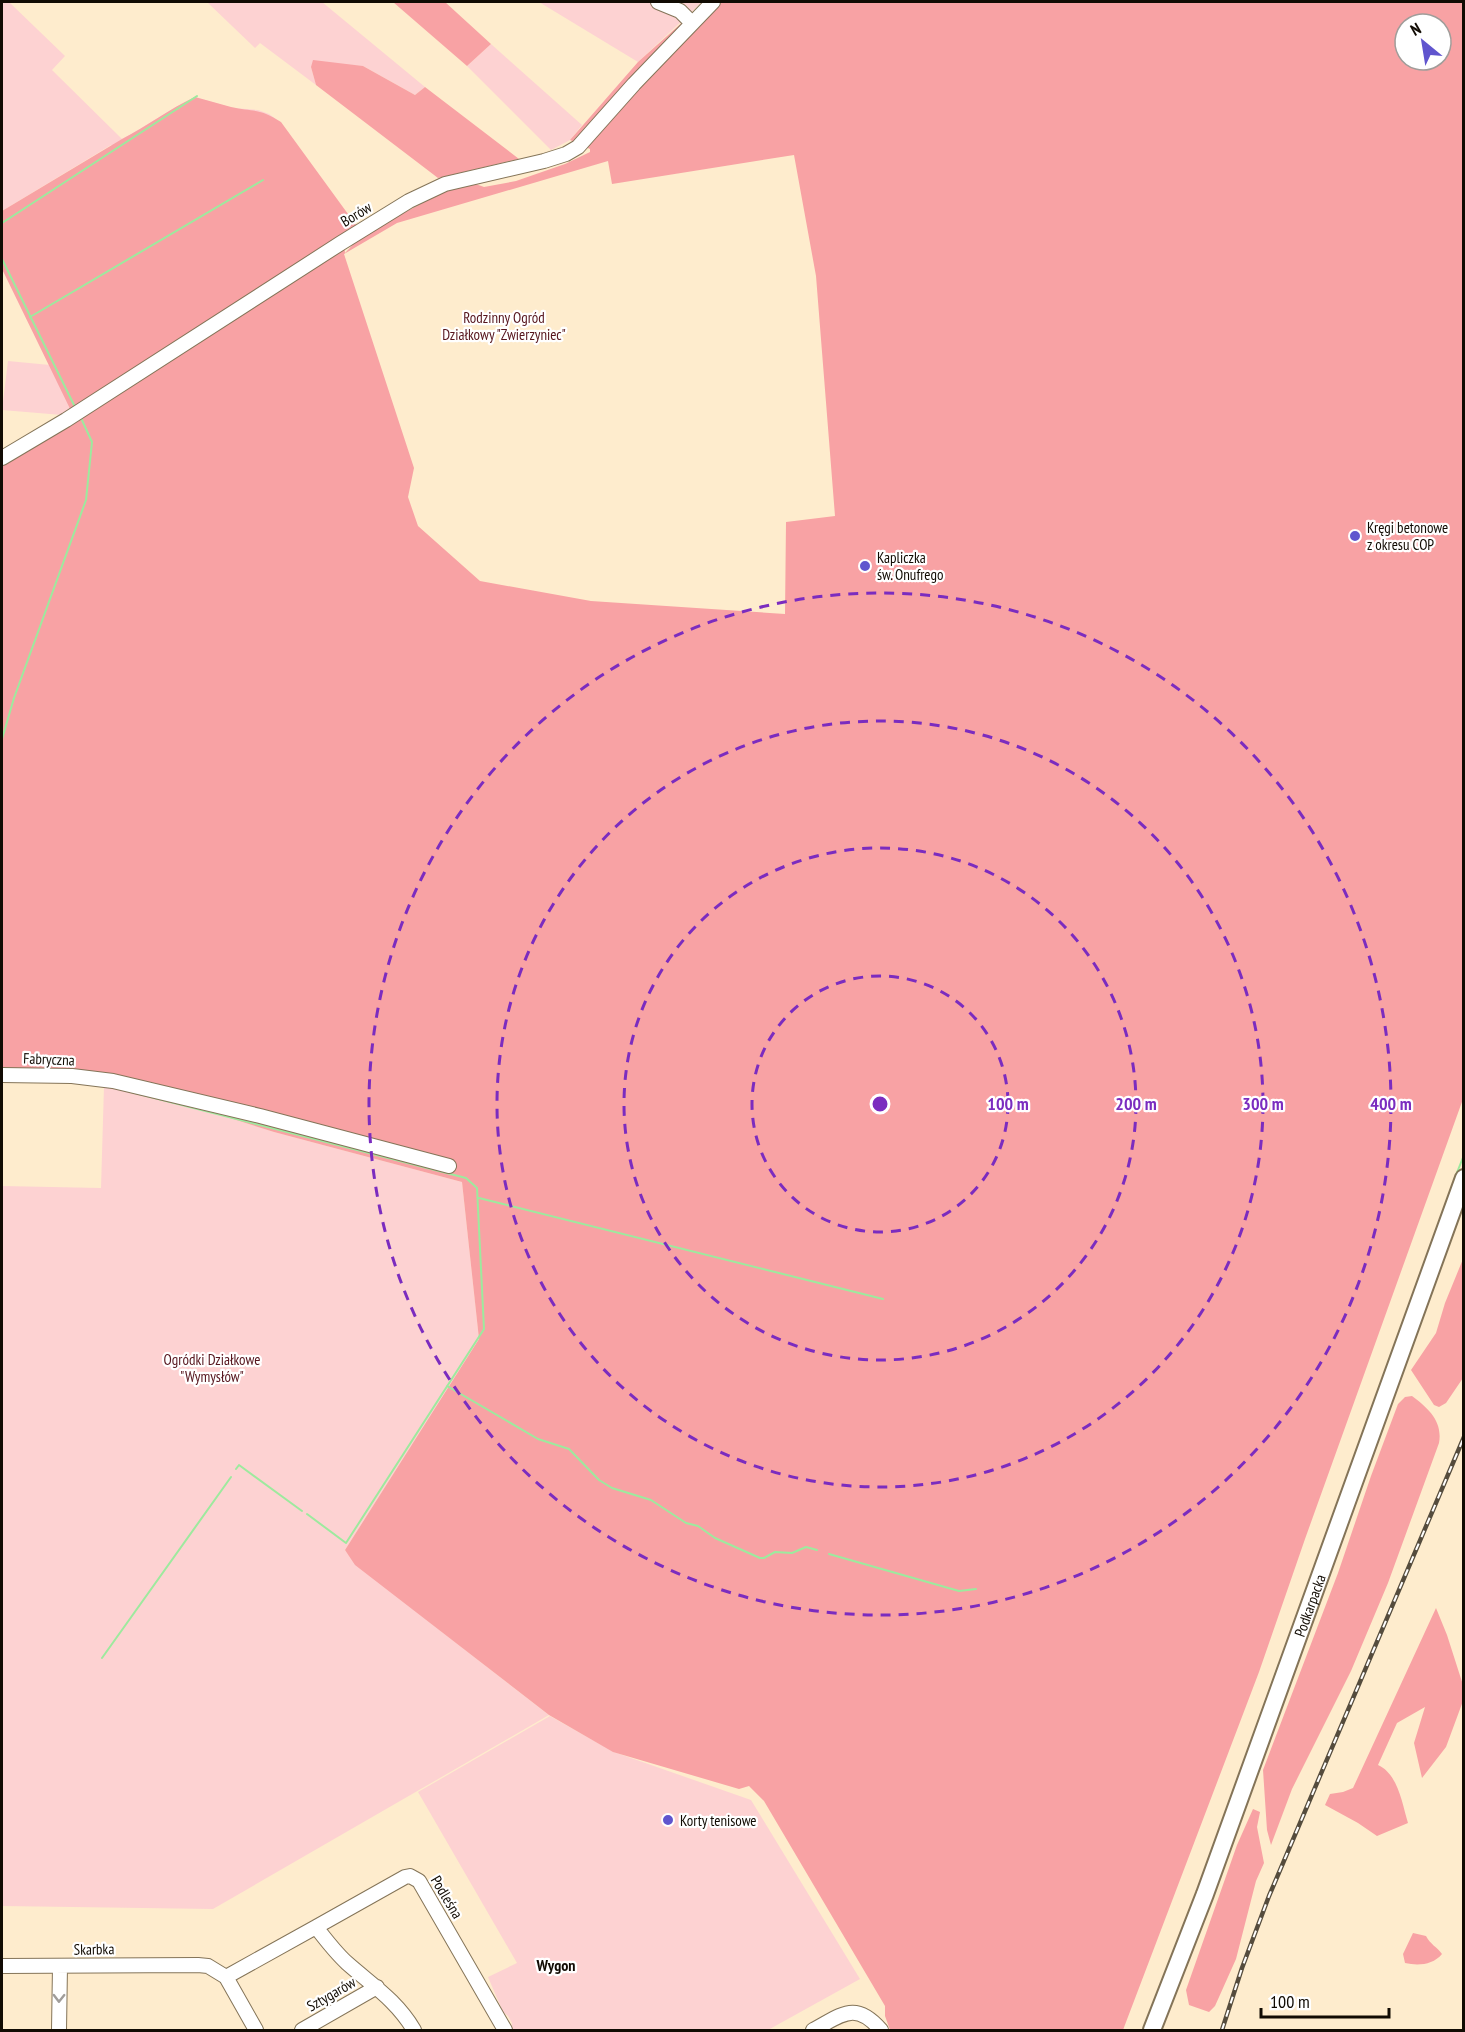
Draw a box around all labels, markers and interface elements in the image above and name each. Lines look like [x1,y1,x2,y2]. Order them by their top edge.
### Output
north arrow [1393,12,1453,72]
text: N [1407,18,1424,40]
street label: Borów [337,197,375,231]
park label: Rodzinny Ogród Działkowy "Zwierzyniec" [442,308,566,344]
place label: Kręgi betonowe z okresu COP [1367,518,1448,554]
marker: Kręgi betonowe z okresu COP [1348,529,1362,543]
place label: Kapliczka św. Onufrego [877,548,943,584]
marker: Kapliczka św. Onufrego [858,559,872,573]
street label: Fabryczna [23,1049,75,1069]
text: 100 m [987,1092,1029,1115]
text: 200 m [1115,1092,1157,1115]
text: 300 m [1242,1092,1284,1115]
text: 400 m [1370,1092,1412,1115]
centre of rings [870,1094,890,1114]
park label: Ogródki Działkowe "Wymysłów" [164,1350,260,1386]
street label: Podkarpacka [1289,1571,1329,1639]
place label: Korty tenisowe [680,1811,757,1830]
marker: Korty tenisowe [661,1813,675,1827]
street label: Podleśna [427,1872,467,1922]
street label: Skarbka [73,1939,115,1959]
district label: Wygon [535,1955,576,1975]
street label: Sztygarów [303,1972,359,2016]
scale bar [1261,1981,1388,2019]
text: 100 m [1270,1990,1310,2013]
one-way arrow [53,1994,66,2003]

